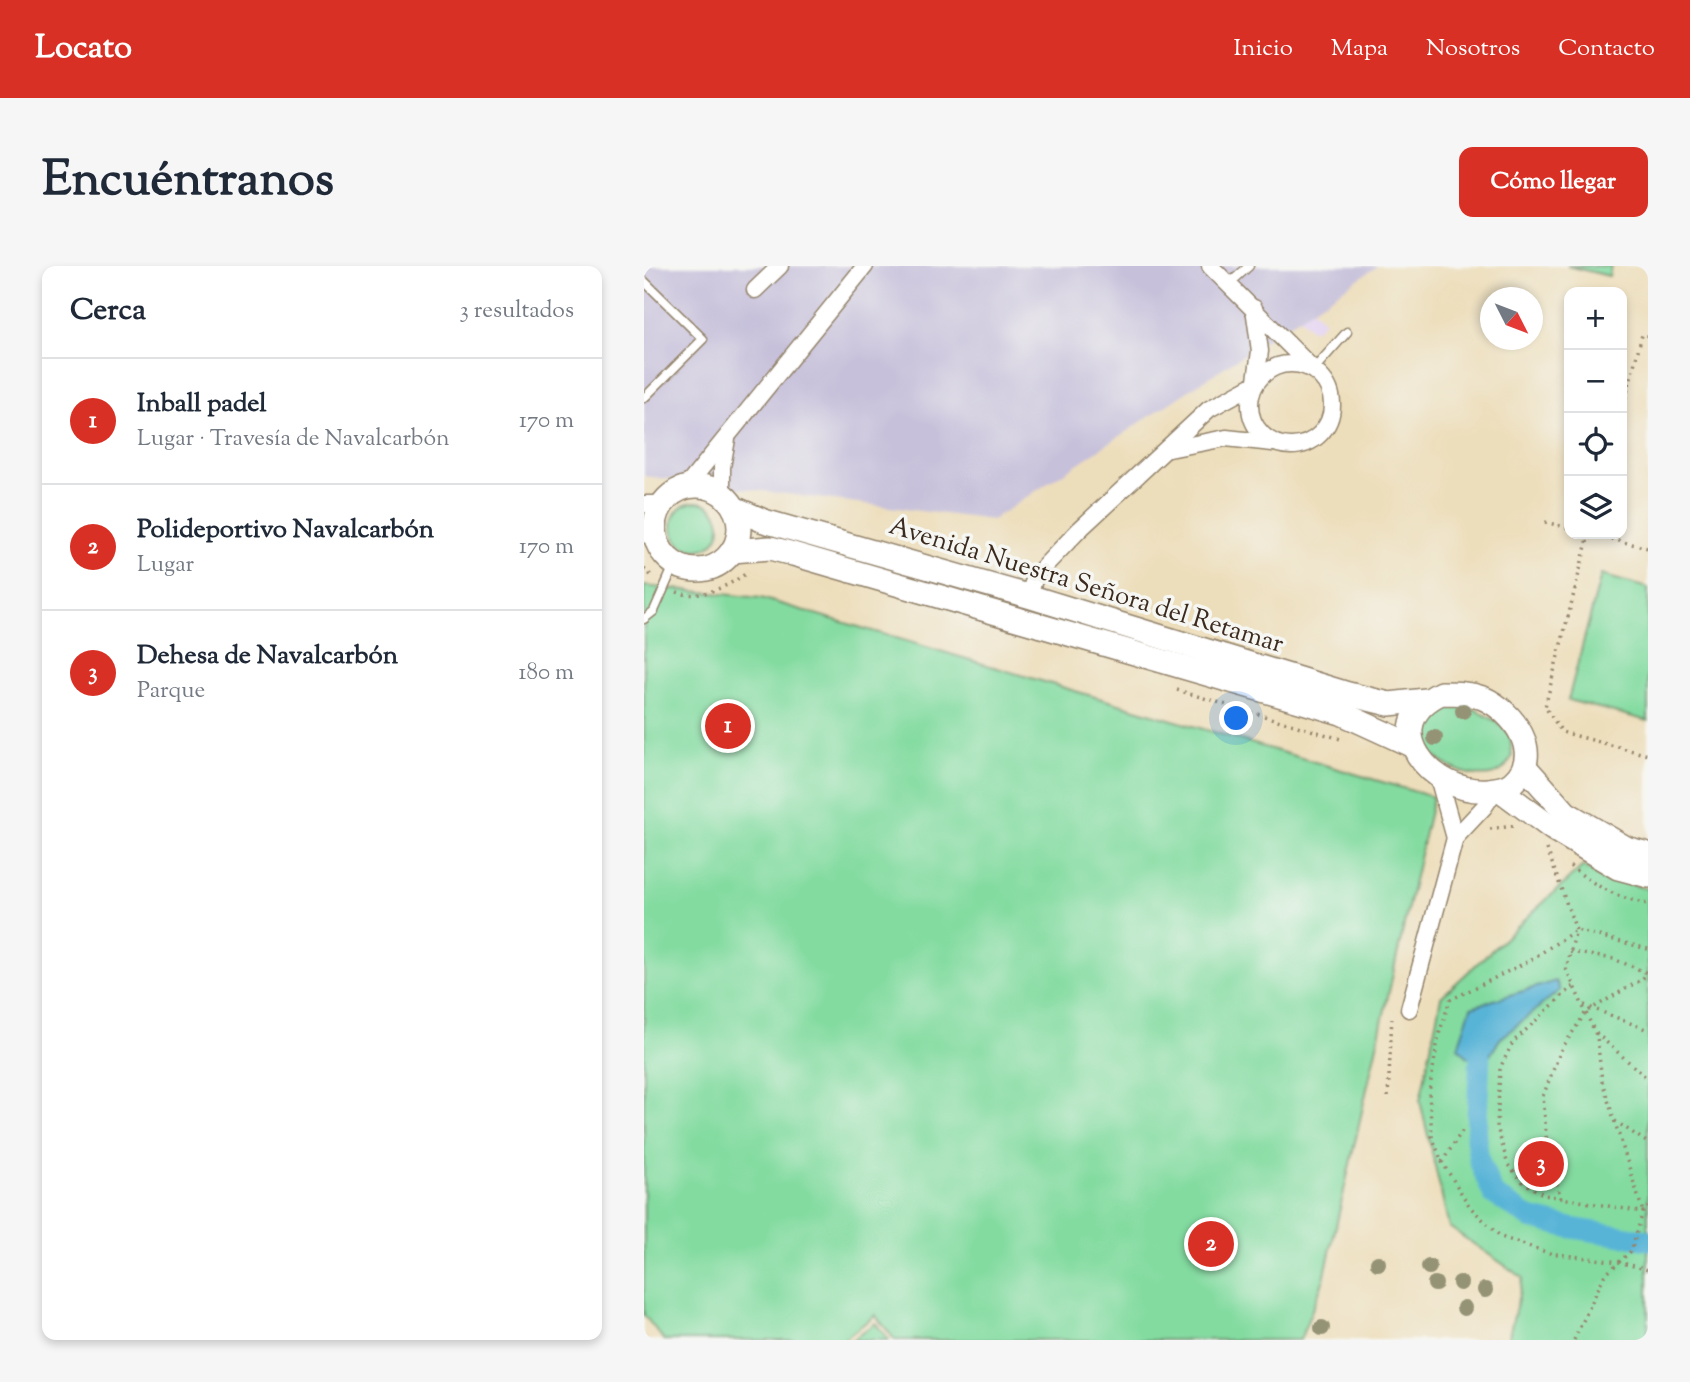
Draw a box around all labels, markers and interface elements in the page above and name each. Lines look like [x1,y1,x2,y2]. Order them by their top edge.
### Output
text: Locato [35,25,132,73]
text: Inicio [1233,32,1293,66]
text: Mapa [1331,32,1388,66]
text: Nosotros [1426,32,1520,66]
text: Contacto [1558,32,1655,66]
text: Encuéntranos [42,147,334,217]
button: Cómo llegar [1459,147,1648,217]
north arrow [1480,287,1543,350]
map controls [1564,287,1627,539]
button: + [1564,287,1627,350]
text: Cerca [70,290,146,333]
text: 3 resultados [459,295,574,328]
button: − [1564,350,1627,413]
text: Inball padel [137,386,267,423]
text: 1 [89,405,97,438]
text: 170 m [519,405,574,438]
button: locate [1564,413,1627,476]
text: Lugar · Travesía de Navalcarbón [137,423,450,456]
button: layers [1564,476,1627,539]
street label: Avenida Nuestra Señora del Retamar [884,508,1288,664]
text: Polideportivo Navalcarbón [137,512,434,549]
text: 2 [88,531,98,564]
text: 170 m [519,531,574,564]
text: Lugar [137,549,194,582]
text: Dehesa de Navalcarbón [137,638,398,675]
text: 3 [88,657,98,690]
text: 180 m [519,657,574,690]
text: Parque [137,675,205,708]
pin: 1 [705,700,751,752]
your location [1219,701,1253,735]
pin: 3 [1518,1138,1564,1190]
pin: 2 [1188,1218,1234,1270]

